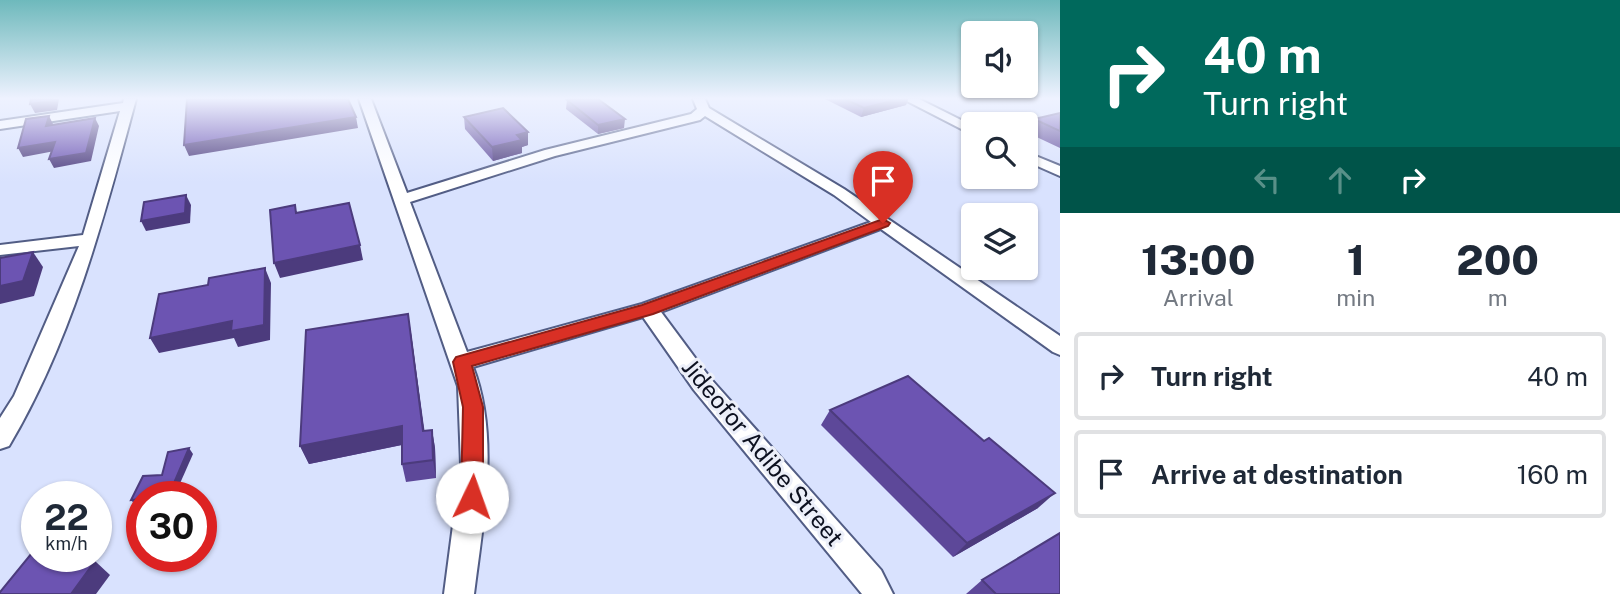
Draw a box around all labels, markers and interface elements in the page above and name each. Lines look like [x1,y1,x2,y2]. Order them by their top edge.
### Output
map controls [961,21,1038,280]
button: sound [961,21,1038,98]
text: 40 m [1203,26,1322,84]
icon: right [1088,28,1179,119]
text: Turn right [1203,85,1348,122]
button: search [961,112,1038,189]
pin [853,151,913,223]
icon: left [1248,161,1286,199]
icon: ahead [1321,161,1359,199]
icon: right [1394,161,1432,199]
icon: arrive [864,162,902,200]
button: layers [961,203,1038,280]
text: 13:00 [1141,235,1255,284]
text: 1 [1347,235,1365,284]
text: 200 [1456,235,1539,284]
text: Arrival [1163,284,1234,311]
text: min [1336,284,1375,311]
text: m [1488,284,1508,311]
street label: Jideofor Adibe Street [677,353,849,551]
icon: right [1092,357,1130,395]
text: Turn right [1151,361,1273,392]
text: 40 m [1527,361,1588,392]
icon: arrive [1092,455,1130,493]
text: Arrive at destination [1151,459,1403,490]
text: 160 m [1517,459,1588,490]
position arrow [435,460,509,534]
speed limit sign: 30 [126,481,217,572]
text: 22 [44,497,89,538]
text: km/h [45,533,88,554]

